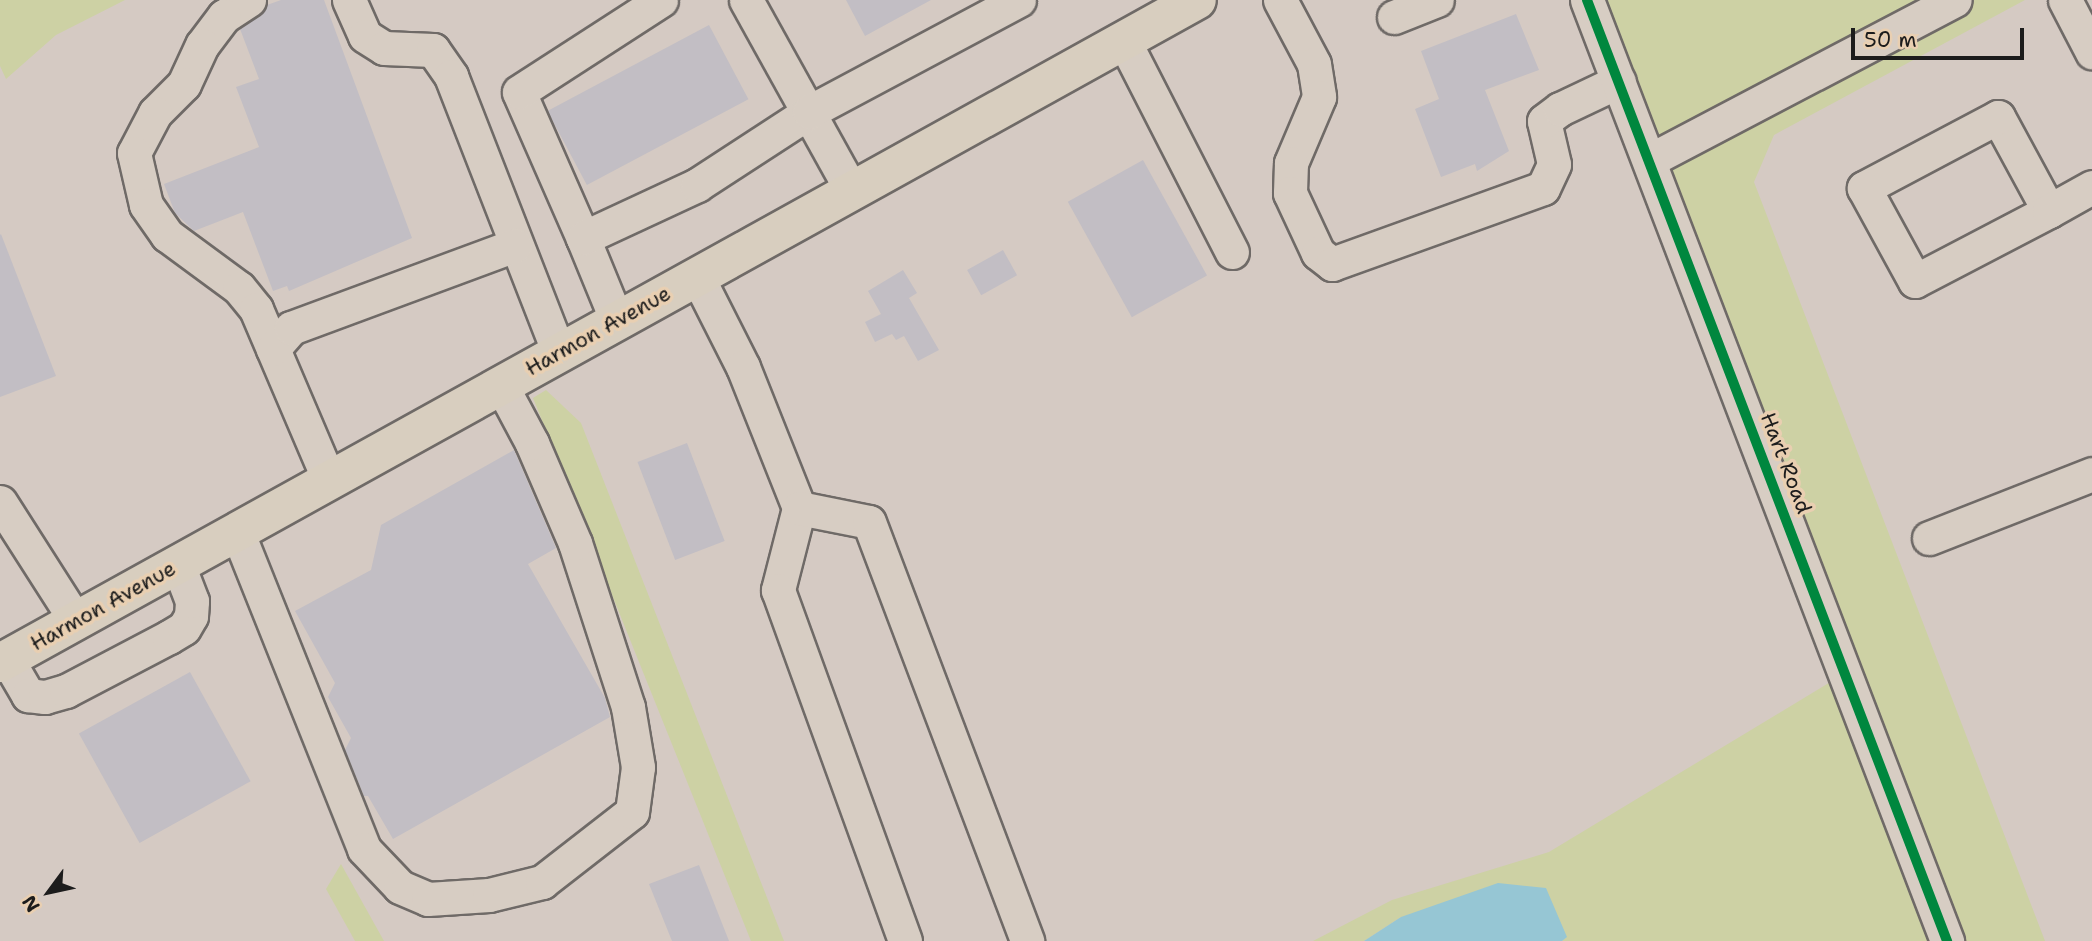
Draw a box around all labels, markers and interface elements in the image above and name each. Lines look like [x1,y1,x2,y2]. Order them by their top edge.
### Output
scale bar [1854,14,2027,58]
text: 50 m [1864,26,1917,54]
street label: Harmon Avenue [521,281,675,381]
street label: Hart Road [1755,409,1817,517]
street label: Harmon Avenue [26,556,180,656]
north arrow [14,857,84,927]
text: N [16,891,46,917]

